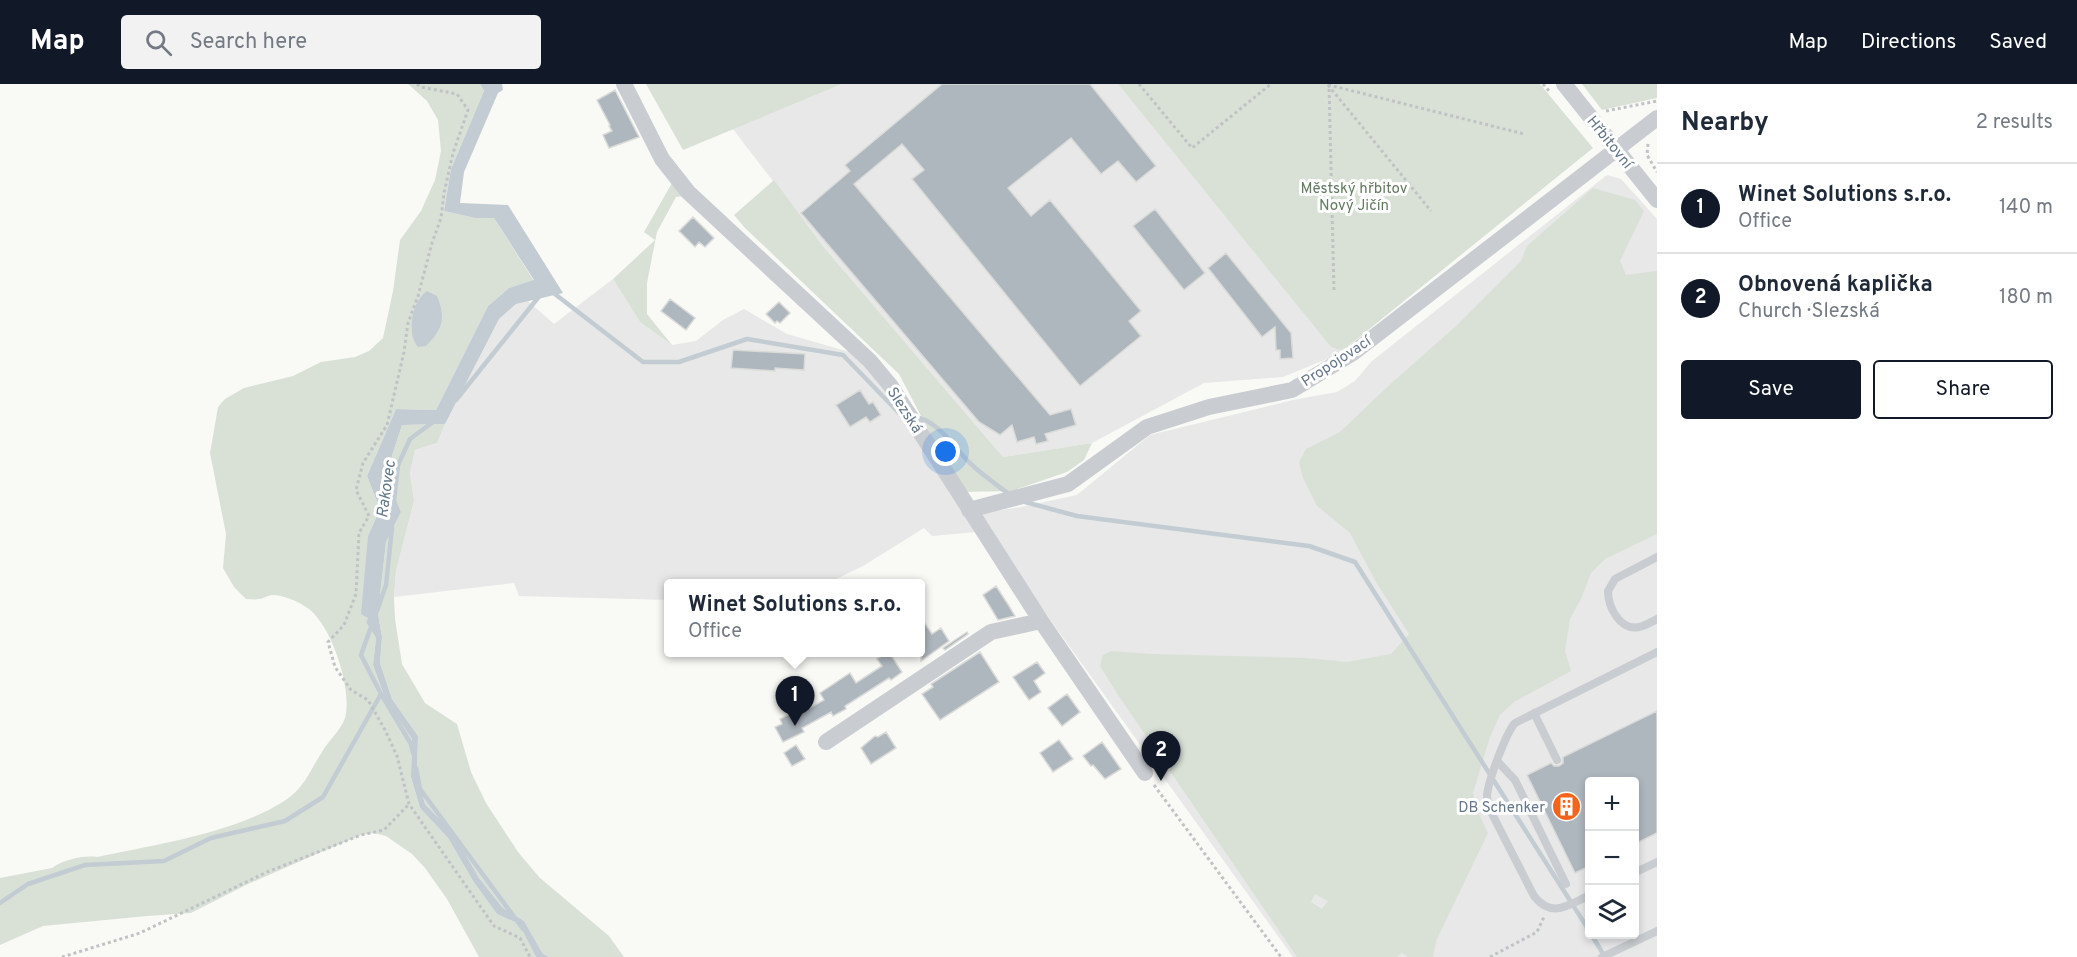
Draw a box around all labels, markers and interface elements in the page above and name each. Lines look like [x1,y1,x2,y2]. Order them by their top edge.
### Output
search box [121,15,541,69]
text: Map [30,24,85,60]
icon: search [142,26,175,59]
text: Search here [190,29,307,56]
text: Map [1788,29,1828,56]
text: Directions [1861,29,1956,56]
text: Saved [1989,29,2047,56]
text: Nearby [1681,107,1769,140]
text: 2 results [1976,110,2053,136]
street label: Hřbitovní [1582,113,1637,174]
park label: Městský hřbitov Nový Jičín [1300,180,1408,216]
text: Winet Solutions s.r.o. [1738,182,1951,209]
text: 1 [1697,195,1705,221]
text: 140 m [1999,195,2053,221]
text: Office [1738,209,1792,235]
text: Obnovená kaplička [1738,272,1933,299]
text: 2 [1694,285,1707,311]
text: 180 m [1999,285,2053,311]
text: Church · Slezská [1738,299,1880,325]
street label: Propojovací [1298,332,1376,392]
button: Save [1681,360,1861,419]
button: Share [1873,360,2053,419]
street label: Slezská [882,384,926,438]
your location [931,437,960,466]
water label: Rakovec [373,459,401,519]
popup [664,579,925,657]
text: Winet Solutions s.r.o. [688,592,901,619]
text: Office [688,619,742,645]
pin: 1 [776,676,814,726]
pin: 2 [1142,732,1180,781]
map controls [1585,777,1639,939]
button: + [1585,777,1639,831]
building icon: DB Schenker [1550,791,1582,823]
place label: DB Schenker [1458,799,1545,818]
button: − [1585,831,1639,885]
button: layers [1585,885,1639,939]

